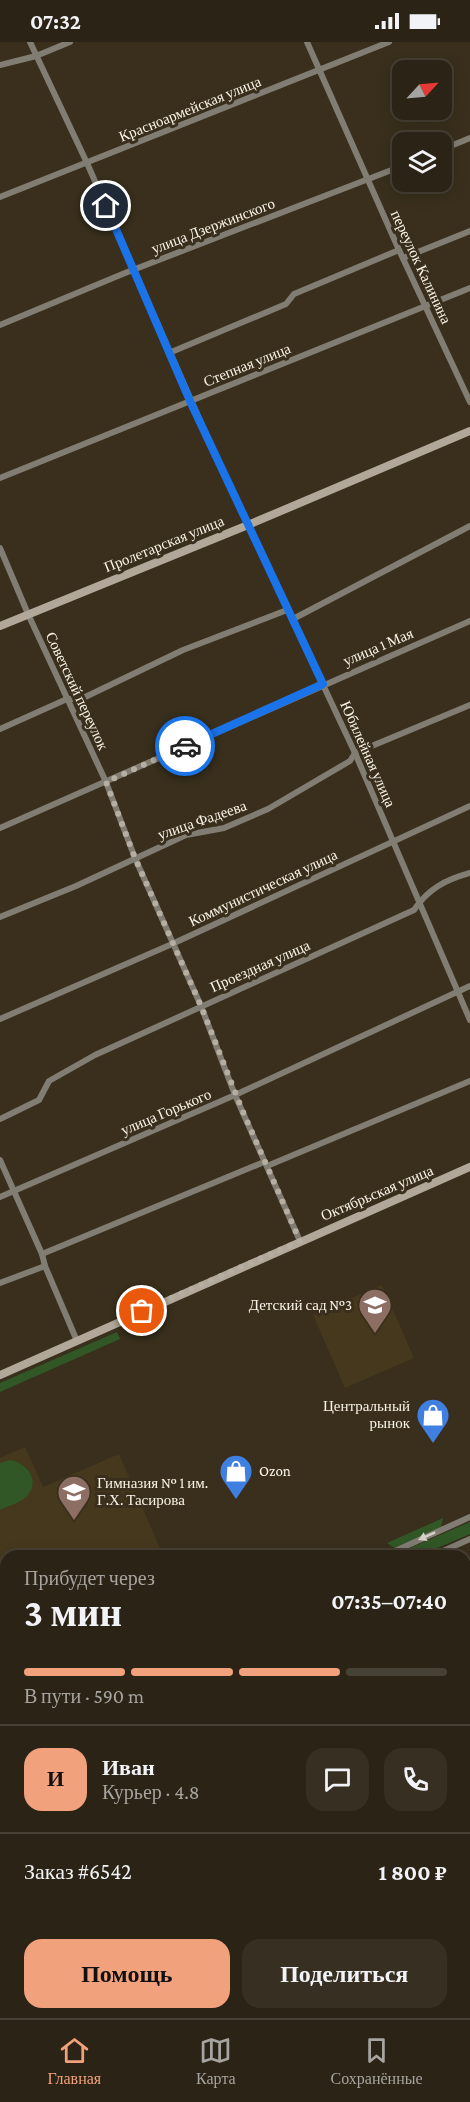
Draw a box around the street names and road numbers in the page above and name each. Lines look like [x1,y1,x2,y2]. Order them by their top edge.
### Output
street label: Красноармейская улица [117,73,264,145]
street label: улица Дзержинского [149,195,277,257]
street label: переулок Калинина [388,208,454,327]
street label: Степная улица [201,340,293,390]
street label: Пролетарская улица [102,513,227,575]
street label: улица 1 Мая [341,625,416,669]
street label: Советский переулок [43,629,112,753]
street label: Юбилейная улица [337,698,399,810]
street label: улица Фадеева [155,797,249,843]
street label: Коммунистическая улица [186,846,340,929]
street label: Проездная улица [208,937,313,995]
street label: улица Горького [119,1086,213,1138]
street label: Октябрьская улица [319,1162,436,1224]

